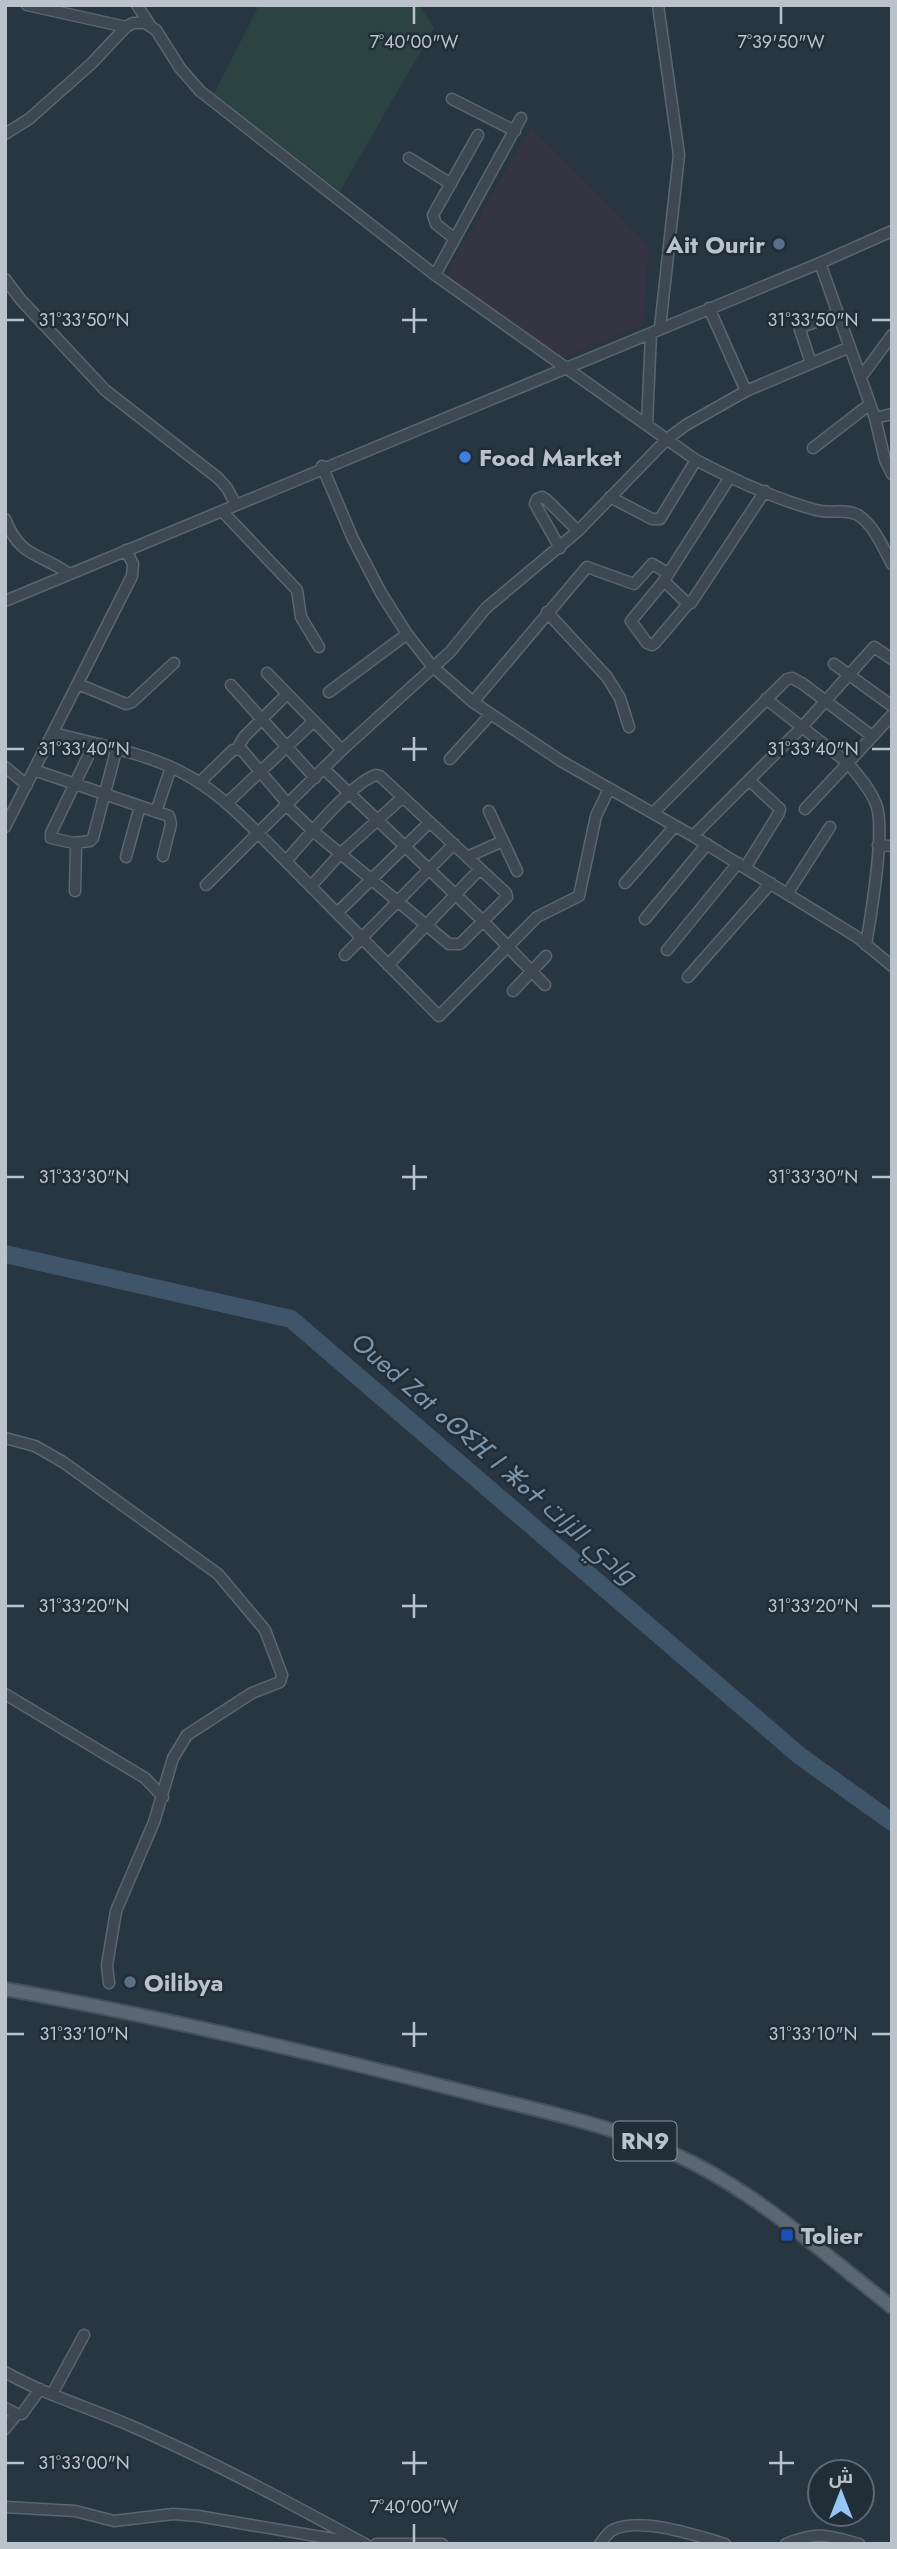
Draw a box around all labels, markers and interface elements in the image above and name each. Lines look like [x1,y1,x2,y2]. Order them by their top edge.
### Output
text: 7°40'00"W [370,29,459,55]
text: 7°39'50"W [738,29,825,55]
place label: Ait Ourir [665,227,765,262]
marker: Ait Ourir [771,236,787,252]
text: 31°33'50"N [39,307,130,333]
text: 31°33'50"N [768,307,859,333]
place label: Food Market [479,440,621,475]
marker: Food Market [457,449,473,465]
text: 31°33'40"N [38,736,130,762]
text: 31°33'40"N [767,736,859,762]
text: 31°33'30"N [39,1164,129,1190]
text: 31°33'30"N [768,1164,858,1190]
water label: Oued Zat ⴰⵙⵉⴼ ⵏ ⵥⴰⵜ وادي الزات [342,1323,646,1596]
text: 31°33'20"N [38,1593,130,1619]
text: 31°33'20"N [767,1593,859,1619]
place label: Oilibya [144,1965,223,2000]
marker: Oilibya [122,1974,138,1990]
text: 31°33'10"N [40,2021,128,2047]
text: 31°33'10"N [769,2021,857,2047]
road number: RN9 [614,2122,676,2160]
place label: Tolier [801,2218,863,2253]
marker: Tolier [779,2227,795,2243]
text: 31°33'00"N [38,2450,130,2476]
north arrow [806,2458,876,2528]
text: ش [829,2463,853,2490]
text: 7°40'00"W [370,2494,459,2520]

